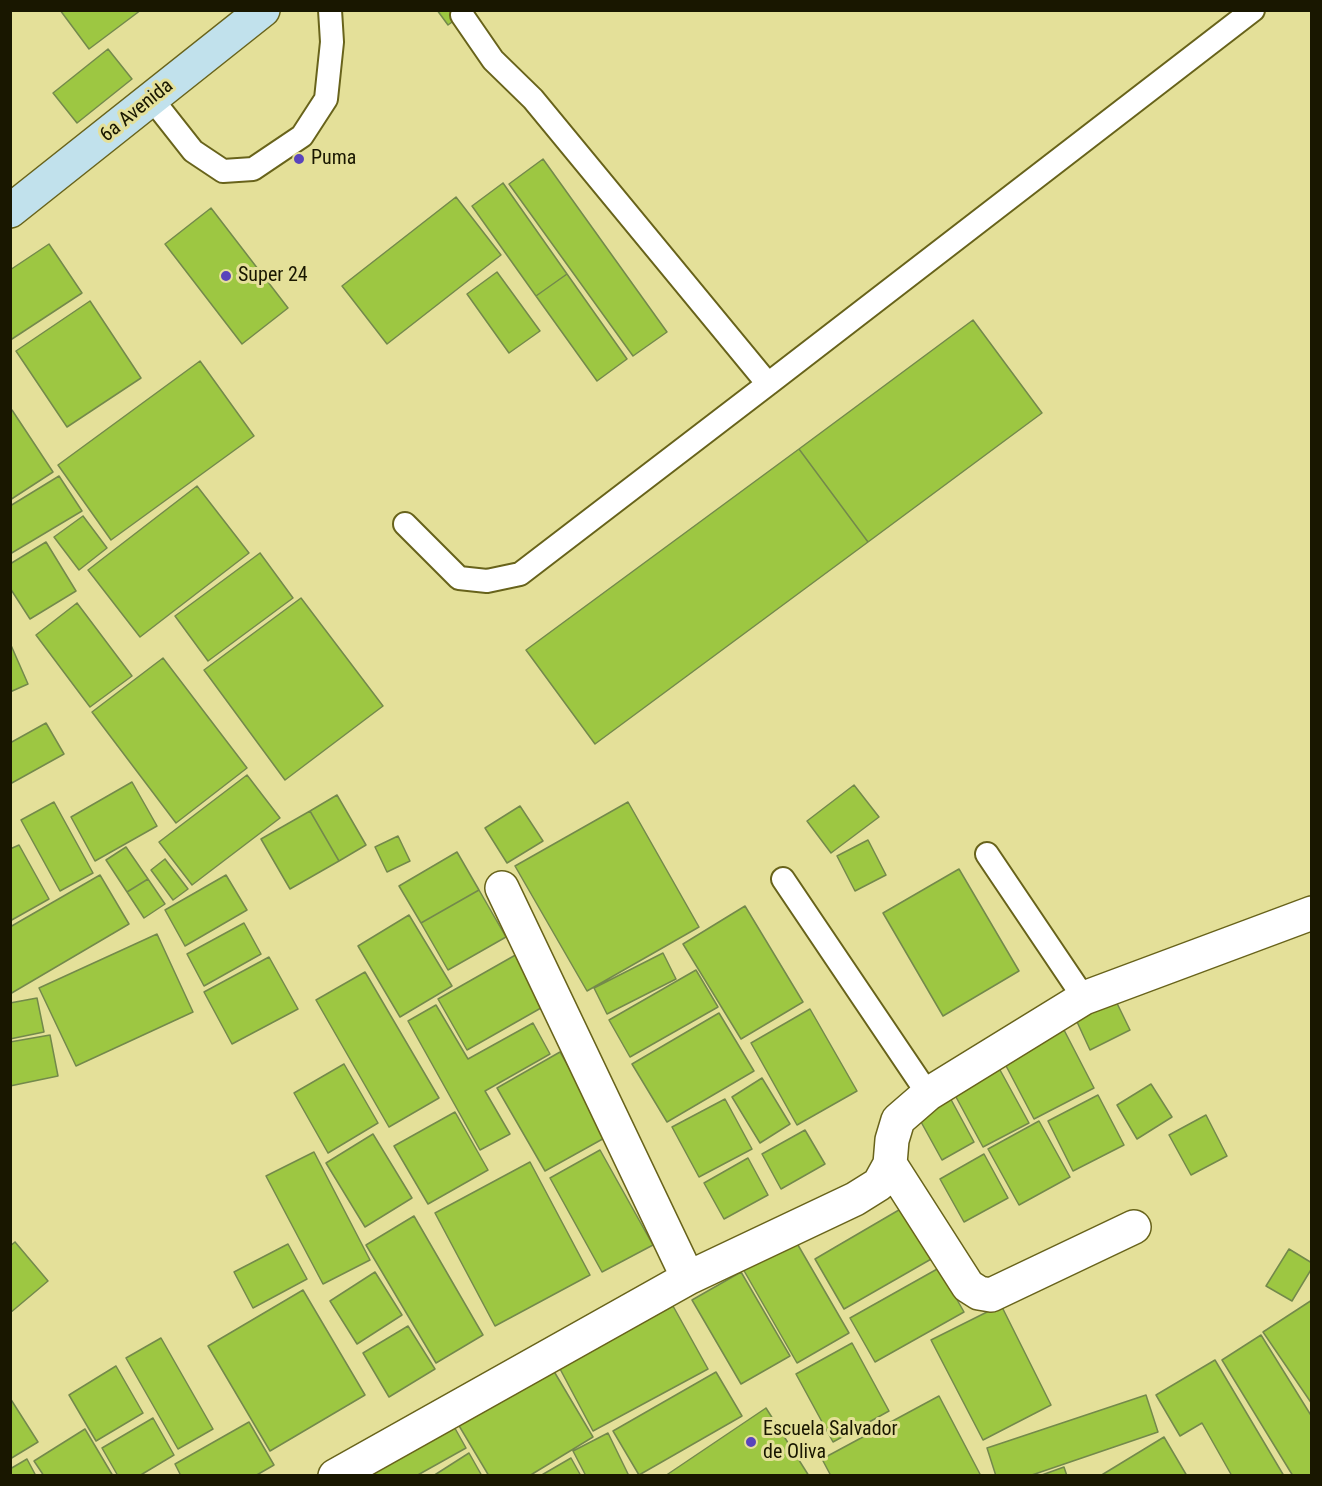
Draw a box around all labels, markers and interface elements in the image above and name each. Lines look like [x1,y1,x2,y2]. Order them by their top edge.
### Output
street label: 6a Avenida [96,74,178,148]
place label: Puma [311,147,356,171]
marker: Puma [292,152,306,166]
place label: Super 24 [238,264,308,288]
marker: Super 24 [219,269,233,283]
place label: Escuela Salvador de Oliva [763,1418,898,1465]
marker: Escuela Salvador de Oliva [744,1435,758,1449]

